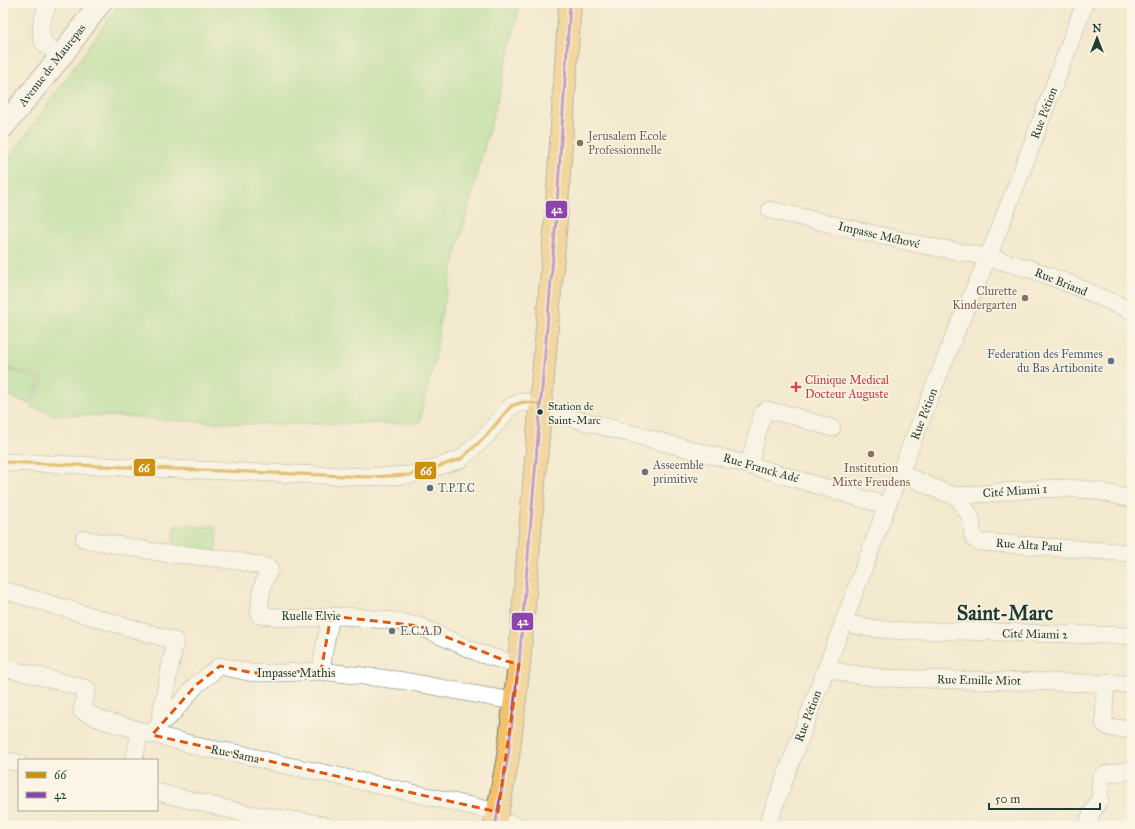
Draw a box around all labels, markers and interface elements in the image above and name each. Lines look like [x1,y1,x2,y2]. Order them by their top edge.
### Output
north arrow [1077,18,1117,58]
street label: Avenue de Maurepas [15,21,89,110]
text: N [1092,22,1102,35]
street label: Rue Pétion [1028,85,1060,141]
place label: Jerusalem Ecole Professionnelle [586,129,667,157]
marker: Jerusalem Ecole Professionnelle [575,138,585,148]
line badge: 42 [545,200,568,219]
text: 42 [551,203,563,217]
street label: Impasse Méhové [837,219,921,251]
street label: Rue Briand [1033,265,1089,299]
place label: Clurette Kindergarten [952,284,1018,313]
marker: Clurette Kindergarten [1020,293,1030,303]
place label: Federation des Femmes du Bas Artibonite [987,347,1103,375]
marker: Federation des Femmes du Bas Artibonite [1106,356,1116,366]
place label: Clinique Medical Docteur Auguste [805,373,890,402]
marker: Clinique Medical Docteur Auguste [790,381,802,393]
street label: Rue Pétion [908,386,940,442]
place label: Station de Saint-Marc [548,400,601,427]
marker: Station de Saint-Marc [535,407,545,417]
marker: Institution Mixte Freudens [866,449,876,459]
street label: Rue Franck Adé [721,450,801,486]
line badge: 66 [133,458,156,477]
place label: Asseemble primitive [652,458,704,486]
line badge: 66 [414,461,437,480]
place label: Institution Mixte Freudens [832,461,910,489]
text: 66 [138,462,151,475]
text: 66 [420,465,433,478]
marker: Asseemble primitive [640,467,650,477]
place label: T.P.T.C [438,481,475,495]
street label: Cité Miami 1 [982,482,1048,500]
marker: T.P.T.C [425,483,435,493]
street label: Rue Alta Paul [995,536,1064,554]
district label: Saint-Marc [957,601,1054,625]
street label: Ruelle Elvie [281,609,341,623]
line badge: 42 [511,612,534,631]
text: 42 [517,615,529,629]
place label: E.C.A.D [400,624,442,638]
marker: E.C.A.D [387,626,397,636]
street label: Cité Miami 2 [1002,626,1068,642]
street label: Impasse Mathis [257,666,335,680]
street label: Rue Emille Miot [937,672,1022,688]
street label: Rue Pétion [792,688,824,744]
street label: Rue Sama [209,742,262,766]
legend [18,759,158,811]
text: 66 [54,768,67,782]
scale bar [989,785,1100,811]
text: 42 [54,788,67,802]
text: 50 m [995,792,1020,806]

